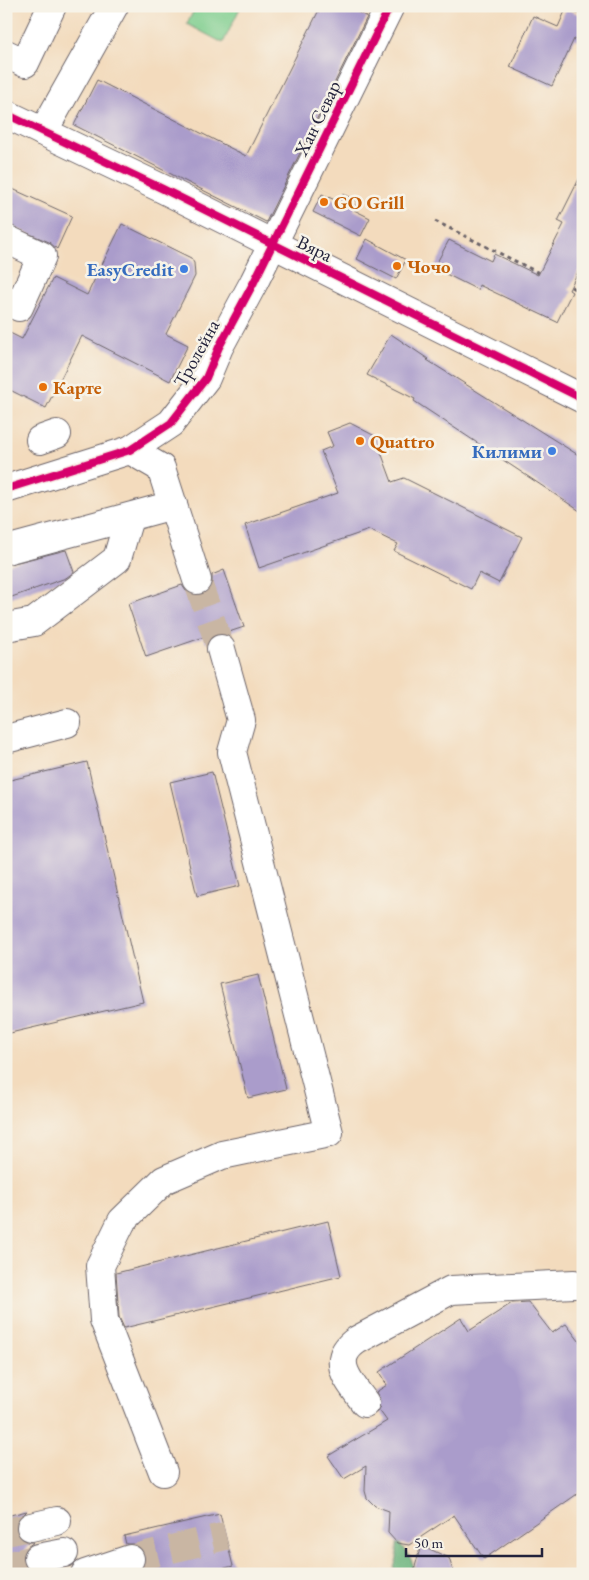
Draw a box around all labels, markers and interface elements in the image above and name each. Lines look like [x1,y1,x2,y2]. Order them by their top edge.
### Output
street label: Хан Севар [288,76,347,161]
place label: GO Grill [334,190,405,215]
marker: GO Grill [318,196,330,208]
street label: Вяра [293,229,337,268]
place label: Чочо [407,254,451,279]
place label: EasyCredit [87,257,174,282]
marker: Чочо [391,260,403,272]
marker: EasyCredit [178,263,190,275]
street label: Тролейна [168,315,225,392]
place label: Карте [53,375,102,400]
marker: Карте [37,381,49,393]
place label: Quattro [370,429,435,454]
marker: Quattro [354,435,366,447]
place label: Килими [472,439,542,464]
marker: Килими [546,445,558,457]
scale bar [406,1525,543,1557]
text: 50 m [414,1533,443,1552]

